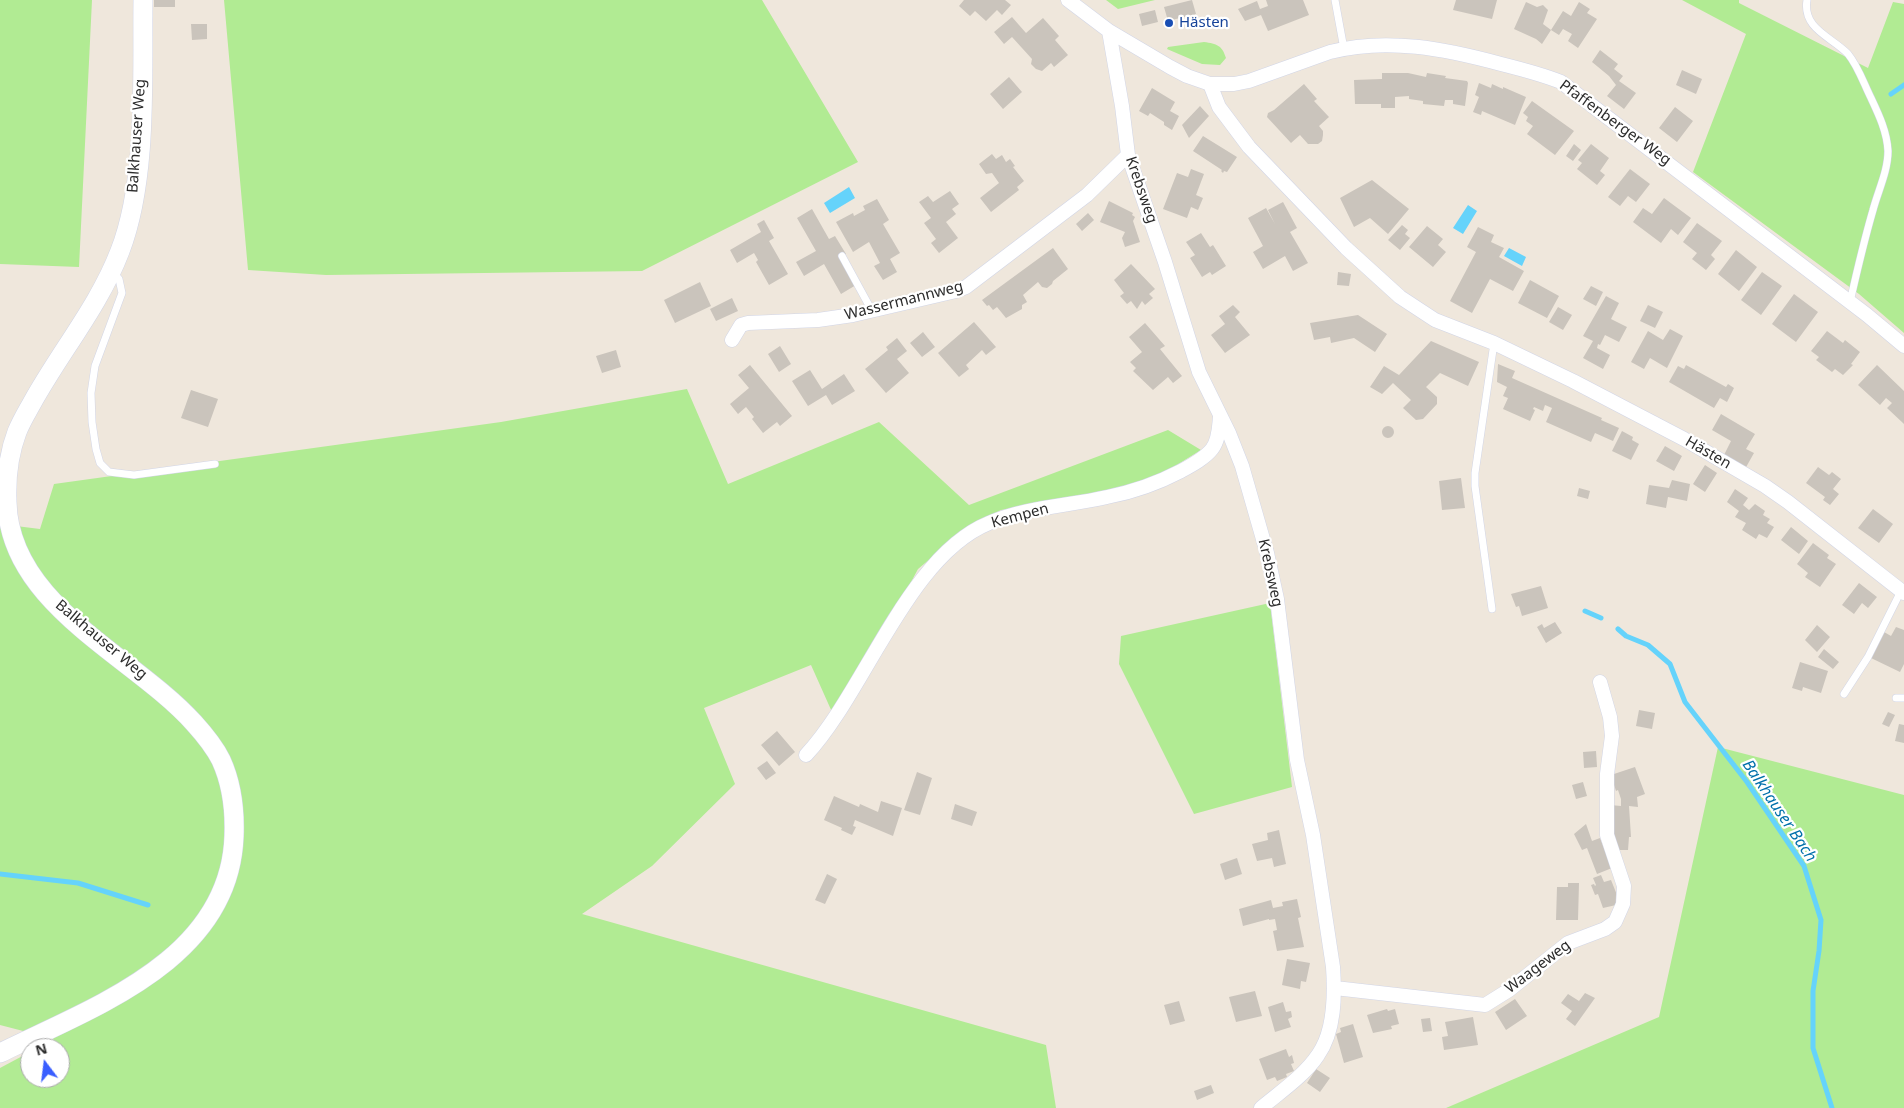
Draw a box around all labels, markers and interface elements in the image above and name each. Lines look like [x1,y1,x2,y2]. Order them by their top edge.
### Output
place label: Hästen [1179,14,1229,32]
marker: Hästen [1163,17,1175,29]
street label: Pfaffenberger Weg [1556,76,1674,170]
street label: Balkhauser Weg [124,78,150,194]
street label: Krebsweg [1121,154,1161,226]
street label: Wassermannweg [843,278,965,324]
street label: Hästen [1682,433,1734,473]
street label: Kempen [989,500,1051,532]
street label: Krebsweg [1254,537,1286,609]
street label: Balkhauser Weg [52,596,150,684]
water label: Balkhauser Bach [1738,756,1820,866]
street label: Waageweg [1502,937,1574,997]
north arrow [20,1038,70,1088]
text: N [33,1038,49,1060]

